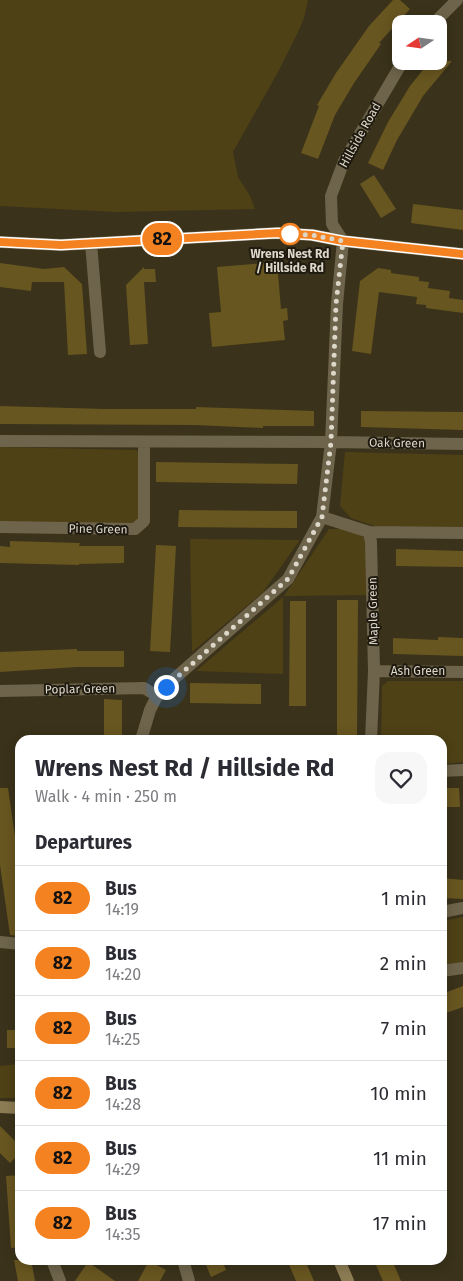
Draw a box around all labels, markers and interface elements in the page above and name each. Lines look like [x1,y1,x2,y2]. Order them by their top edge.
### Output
north arrow [392,15,448,70]
map controls [392,15,447,70]
street label: Hillside Road [336,100,384,170]
line badge: 82 [140,223,184,255]
marker: Wrens Nest Rd / Hillside Rd [279,223,301,245]
text: 82 [152,228,172,250]
place label: Wrens Nest Rd / Hillside Rd [250,247,330,275]
street label: Oak Green [369,436,425,450]
street label: Pine Green [68,521,128,537]
street label: Maple Green [365,577,381,645]
street label: Ash Green [391,664,445,678]
your location [154,675,179,700]
street label: Poplar Green [45,681,115,697]
button: heart [375,752,427,804]
text: Wrens Nest Rd / Hillside Rd [35,754,334,782]
text: Walk · 4 min · 250 m [35,787,177,806]
text: Departures [35,831,132,854]
text: Bus [105,877,137,900]
text: 82 [53,887,72,909]
text: 1 min [381,887,427,910]
text: 14:19 [105,900,139,919]
text: Bus [105,942,137,965]
text: 82 [53,952,72,974]
text: 2 min [380,952,427,975]
text: 14:20 [105,965,141,984]
text: Bus [105,1007,137,1030]
text: 82 [53,1017,72,1039]
text: 7 min [381,1017,427,1040]
text: 14:25 [105,1030,140,1049]
text: Bus [105,1072,137,1095]
text: 82 [53,1082,72,1104]
text: 10 min [370,1082,427,1105]
text: 14:28 [105,1095,141,1114]
text: Bus [105,1137,137,1160]
text: 82 [53,1147,72,1169]
text: 11 min [373,1147,427,1170]
text: 14:29 [105,1160,140,1179]
text: Bus [105,1202,137,1225]
text: 82 [53,1212,72,1234]
text: 17 min [373,1212,427,1235]
text: 14:35 [105,1225,140,1244]

